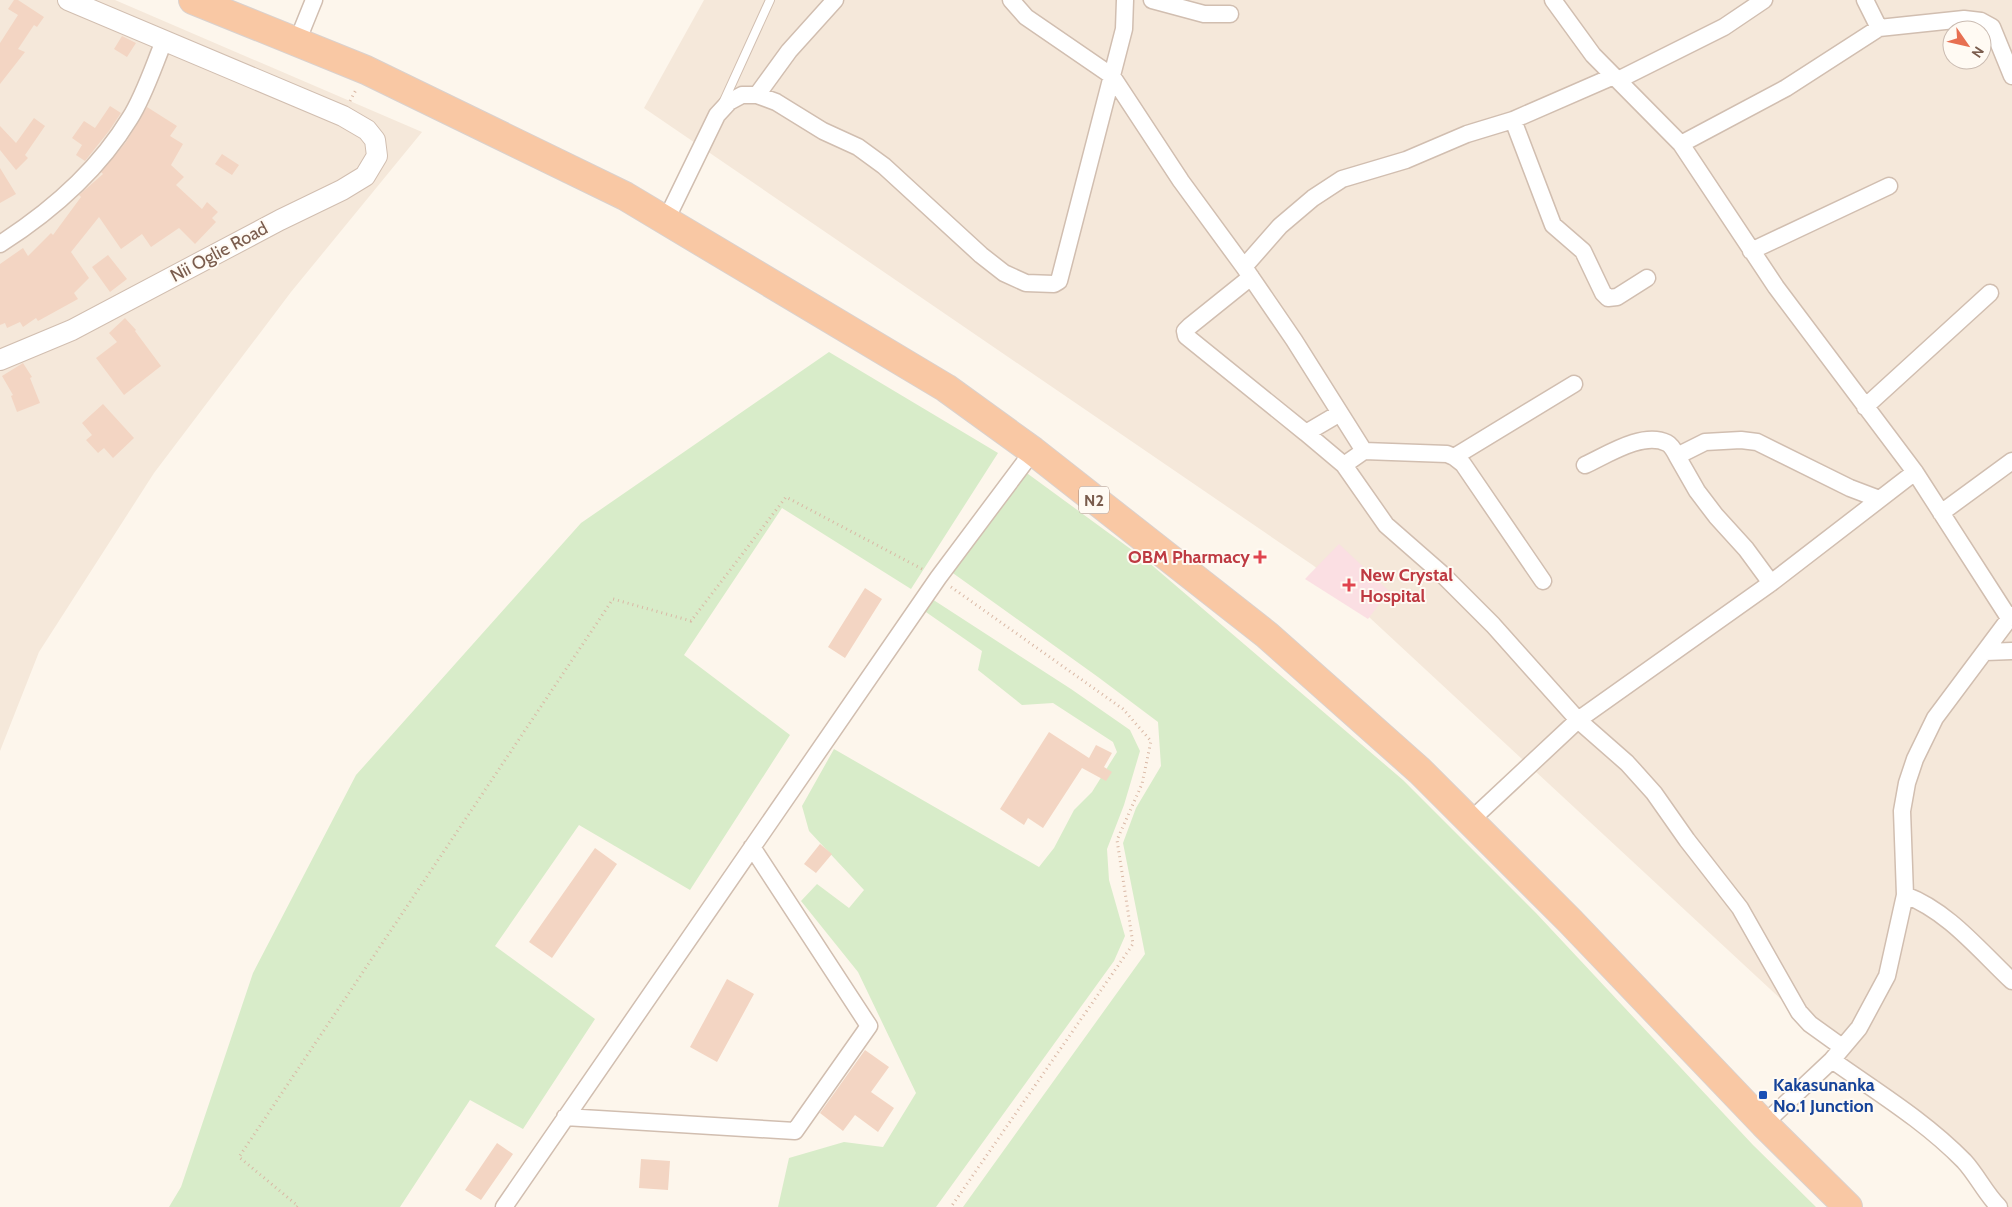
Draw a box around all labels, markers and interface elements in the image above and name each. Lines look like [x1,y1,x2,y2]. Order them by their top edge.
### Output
north arrow [1942,20,1992,70]
text: N [1968,43,1988,61]
street label: Nii Oglie Road [166,217,272,287]
road number: N2 [1079,486,1109,514]
place label: OBM Pharmacy [1128,546,1250,568]
marker: OBM Pharmacy [1254,551,1266,563]
place label: New Crystal Hospital [1360,564,1453,607]
marker: New Crystal Hospital [1342,578,1356,592]
place label: Kakasunanka No.1 Junction [1773,1074,1875,1117]
marker: Kakasunanka No.1 Junction [1757,1089,1769,1101]

